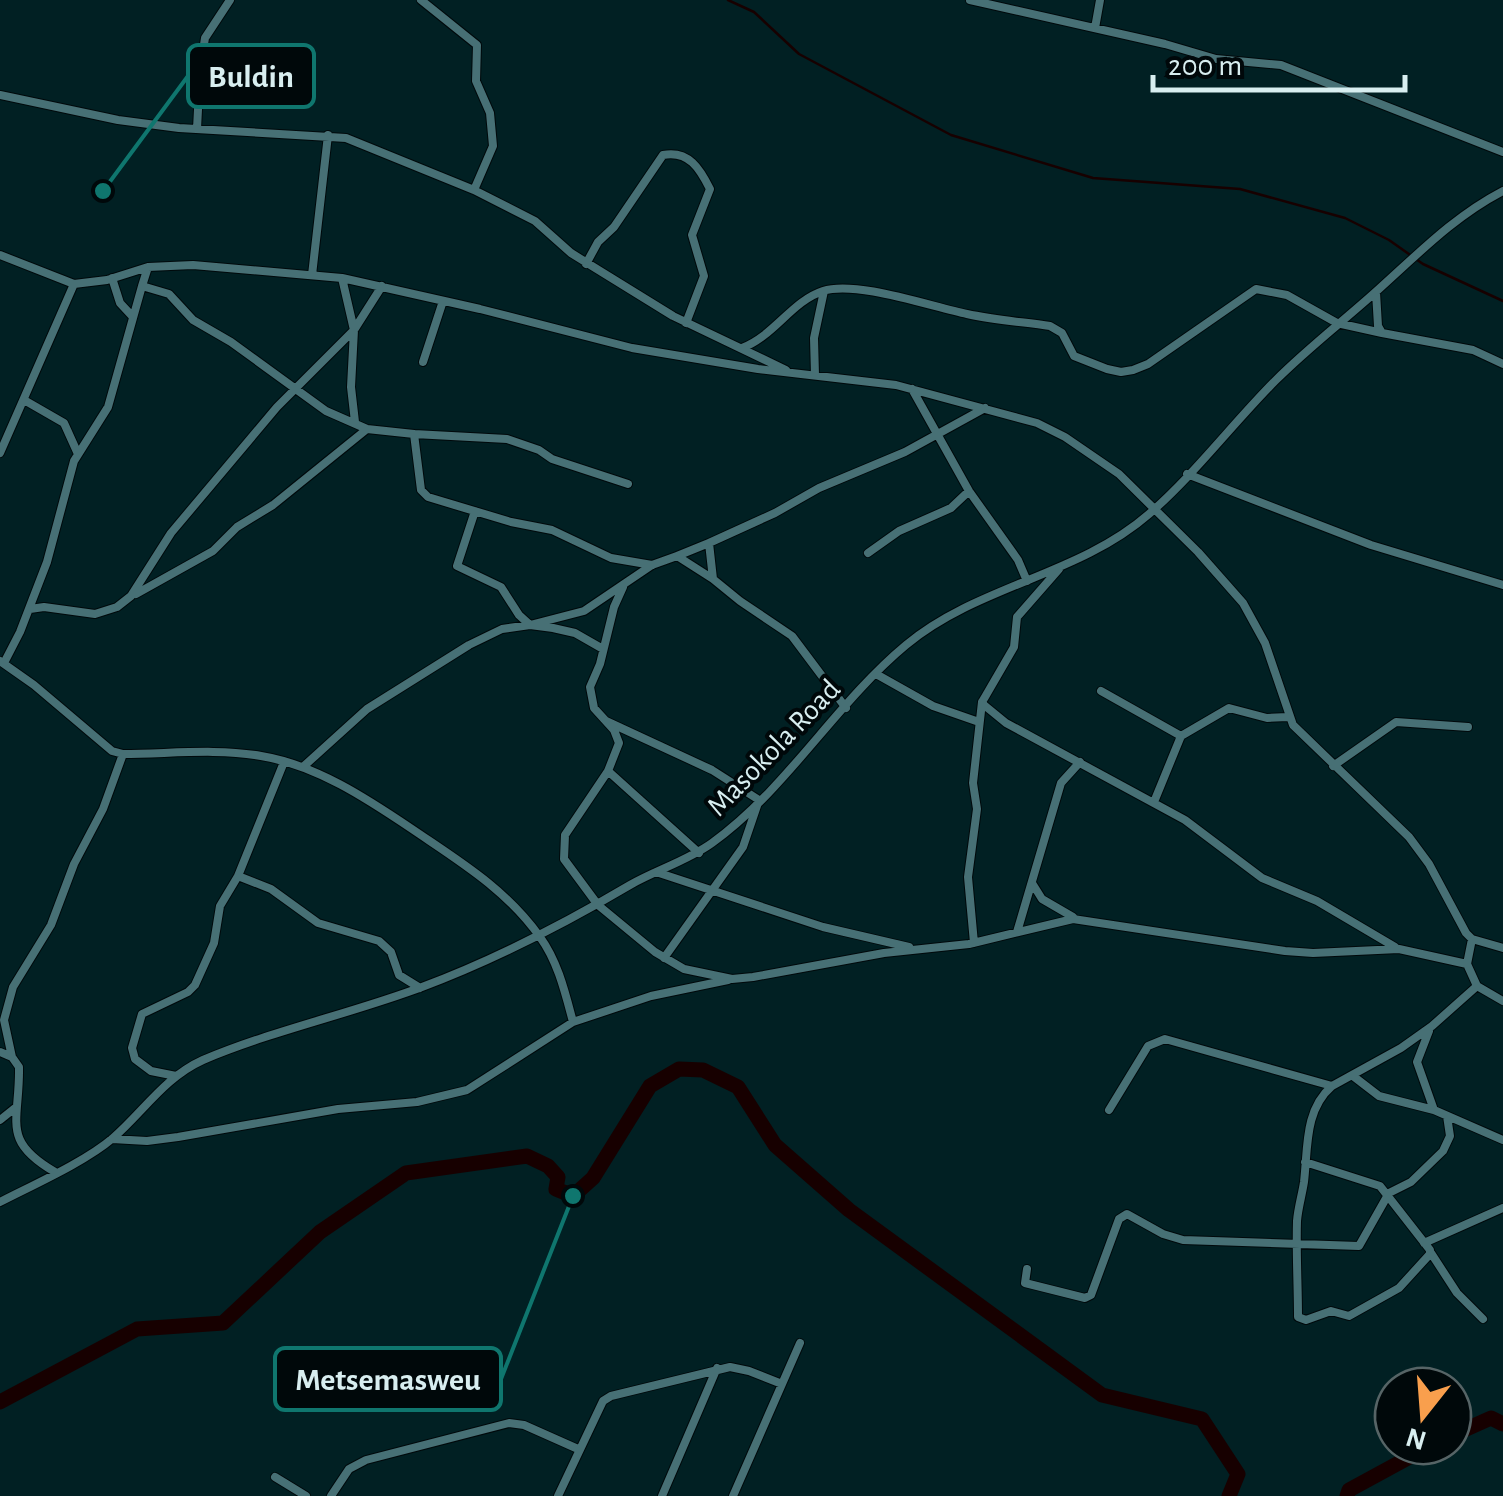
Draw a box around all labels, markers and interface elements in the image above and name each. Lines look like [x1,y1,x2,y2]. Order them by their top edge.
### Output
scale bar [1153,30,1406,92]
callout: Buldin [188,45,314,107]
text: 200 m [1168,51,1242,81]
text: Buldin [208,61,294,93]
street label: Masokola Road [702,674,846,822]
callout: Metsemasweu [275,1348,501,1410]
text: Metsemasweu [295,1364,481,1396]
north arrow [1373,1366,1473,1466]
text: N [1403,1422,1430,1454]

